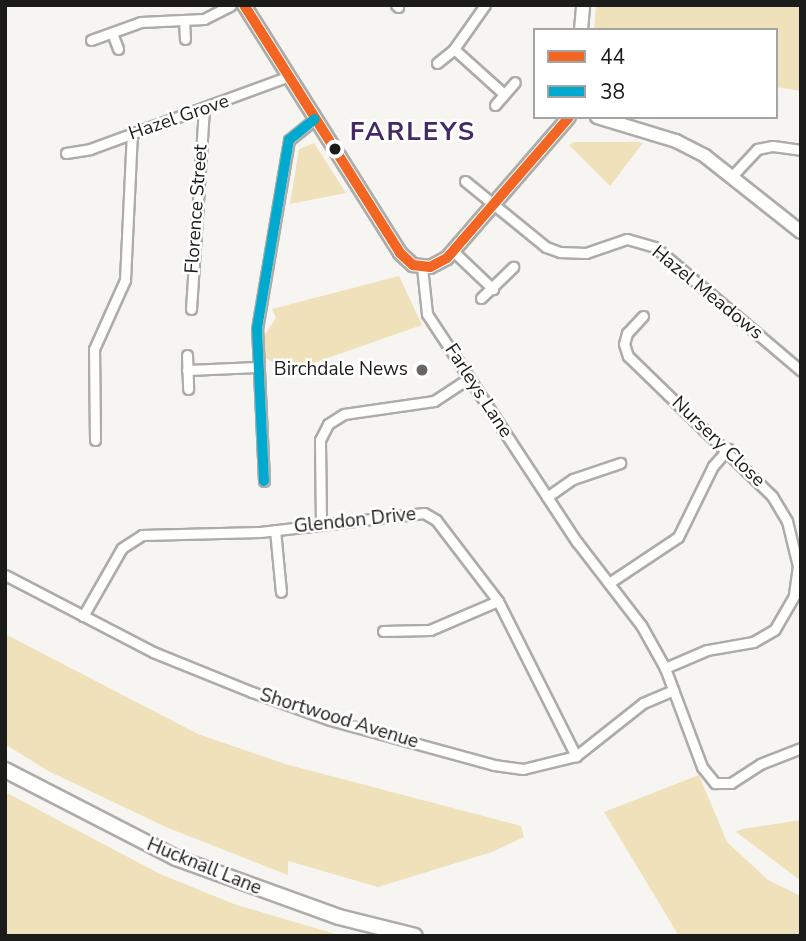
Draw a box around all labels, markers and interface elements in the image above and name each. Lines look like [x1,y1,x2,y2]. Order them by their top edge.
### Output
legend [533,28,778,119]
text: 44 [600,43,625,71]
text: 38 [600,78,625,106]
street label: Hazel Grove [126,90,232,146]
district label: FARLEYS [351,116,475,148]
unlabelled marker [328,142,342,156]
street label: Florence Street [181,144,213,274]
street label: Hazel Meadows [647,241,767,345]
street label: Farleys Lane [439,340,517,442]
place label: Birchdale News [274,359,408,381]
marker: Birchdale News [414,362,430,378]
street label: Nursery Close [667,392,769,492]
street label: Glendon Drive [293,503,417,539]
street label: Shortwood Avenue [257,684,421,754]
street label: Hucknall Lane [143,834,265,900]

